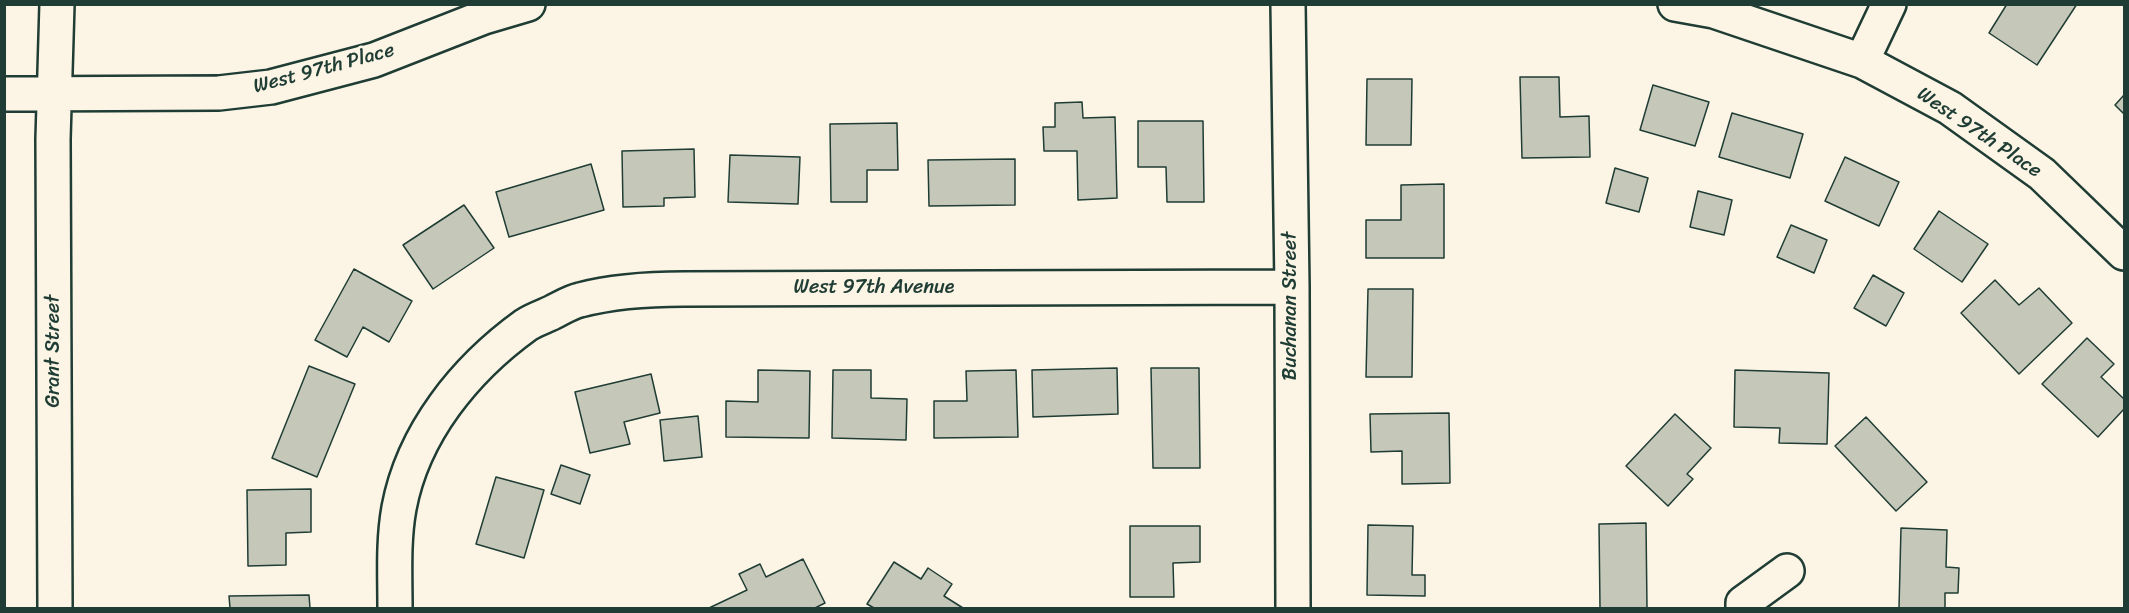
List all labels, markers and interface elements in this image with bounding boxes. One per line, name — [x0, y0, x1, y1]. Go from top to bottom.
street label: West 97th Place — [251, 39, 397, 99]
street label: West 97th Place — [1912, 82, 2046, 184]
street label: Buchanan Street — [1279, 232, 1303, 380]
street label: West 97th Avenue — [794, 276, 954, 300]
street label: Grant Street — [42, 295, 66, 407]

